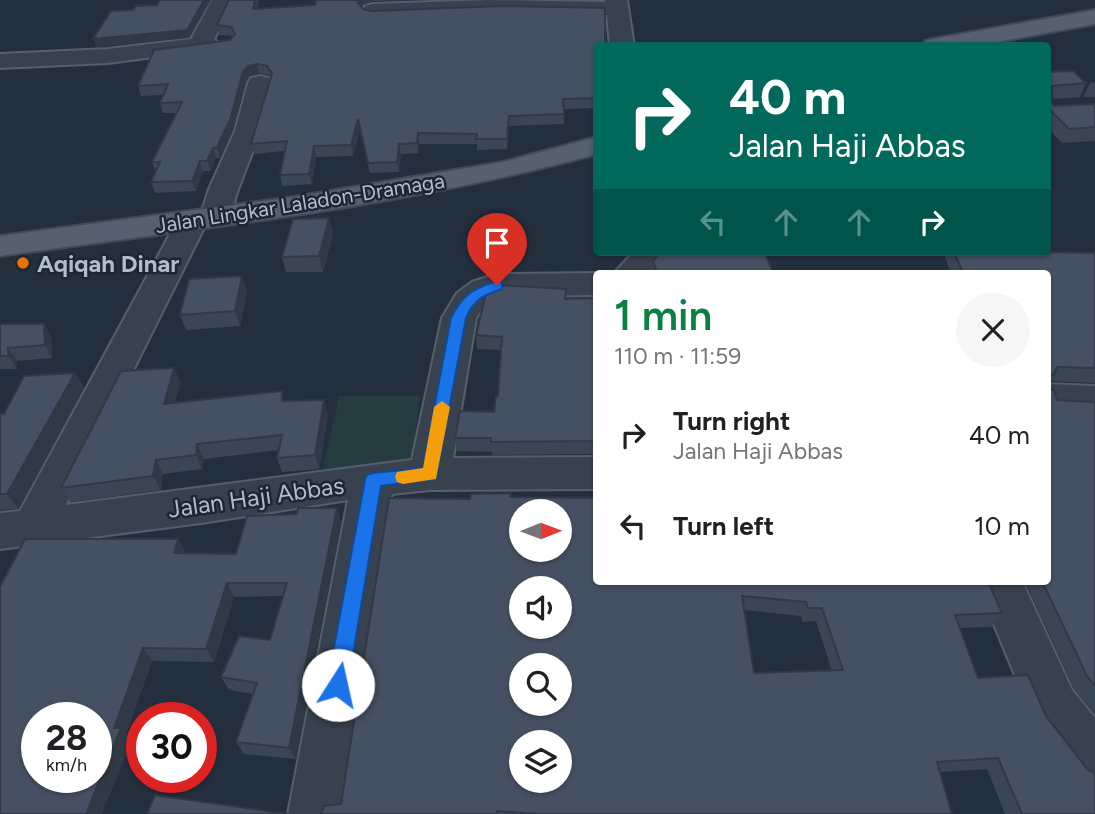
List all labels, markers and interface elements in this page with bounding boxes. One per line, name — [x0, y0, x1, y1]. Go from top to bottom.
text: 40 m — [729, 67, 846, 126]
icon: right — [614, 70, 705, 161]
text: Jalan Haji Abbas — [729, 127, 966, 165]
street label: Jalan Lingkar Laladon-Dramaga — [154, 168, 446, 238]
icon: left — [694, 203, 732, 241]
icon: ahead — [767, 203, 805, 241]
icon: ahead — [840, 203, 878, 241]
icon: right — [913, 203, 951, 241]
pin — [467, 213, 527, 285]
icon: arrive — [478, 224, 516, 262]
place label: Aqiqah Dinar — [37, 249, 179, 278]
marker: Aqiqah Dinar — [15, 255, 31, 271]
text: 1 min — [614, 290, 712, 341]
button: close — [956, 293, 1030, 367]
text: 110 m · 11:59 — [614, 342, 741, 370]
text: Turn right — [673, 405, 790, 437]
icon: right — [614, 416, 652, 454]
text: 40 m — [969, 419, 1030, 451]
text: Jalan Haji Abbas — [673, 437, 843, 465]
street label: Jalan Haji Abbas — [166, 470, 346, 524]
north arrow — [509, 499, 572, 562]
map controls — [509, 499, 572, 793]
icon: left — [614, 507, 652, 545]
text: Turn left — [673, 510, 774, 542]
text: 10 m — [974, 510, 1030, 542]
button: sound — [509, 576, 572, 639]
position arrow — [301, 648, 375, 722]
button: search — [509, 653, 572, 716]
speed limit sign: 30 — [126, 702, 217, 793]
text: 28 — [46, 717, 87, 759]
button: layers — [509, 730, 572, 793]
text: km/h — [46, 754, 87, 776]

